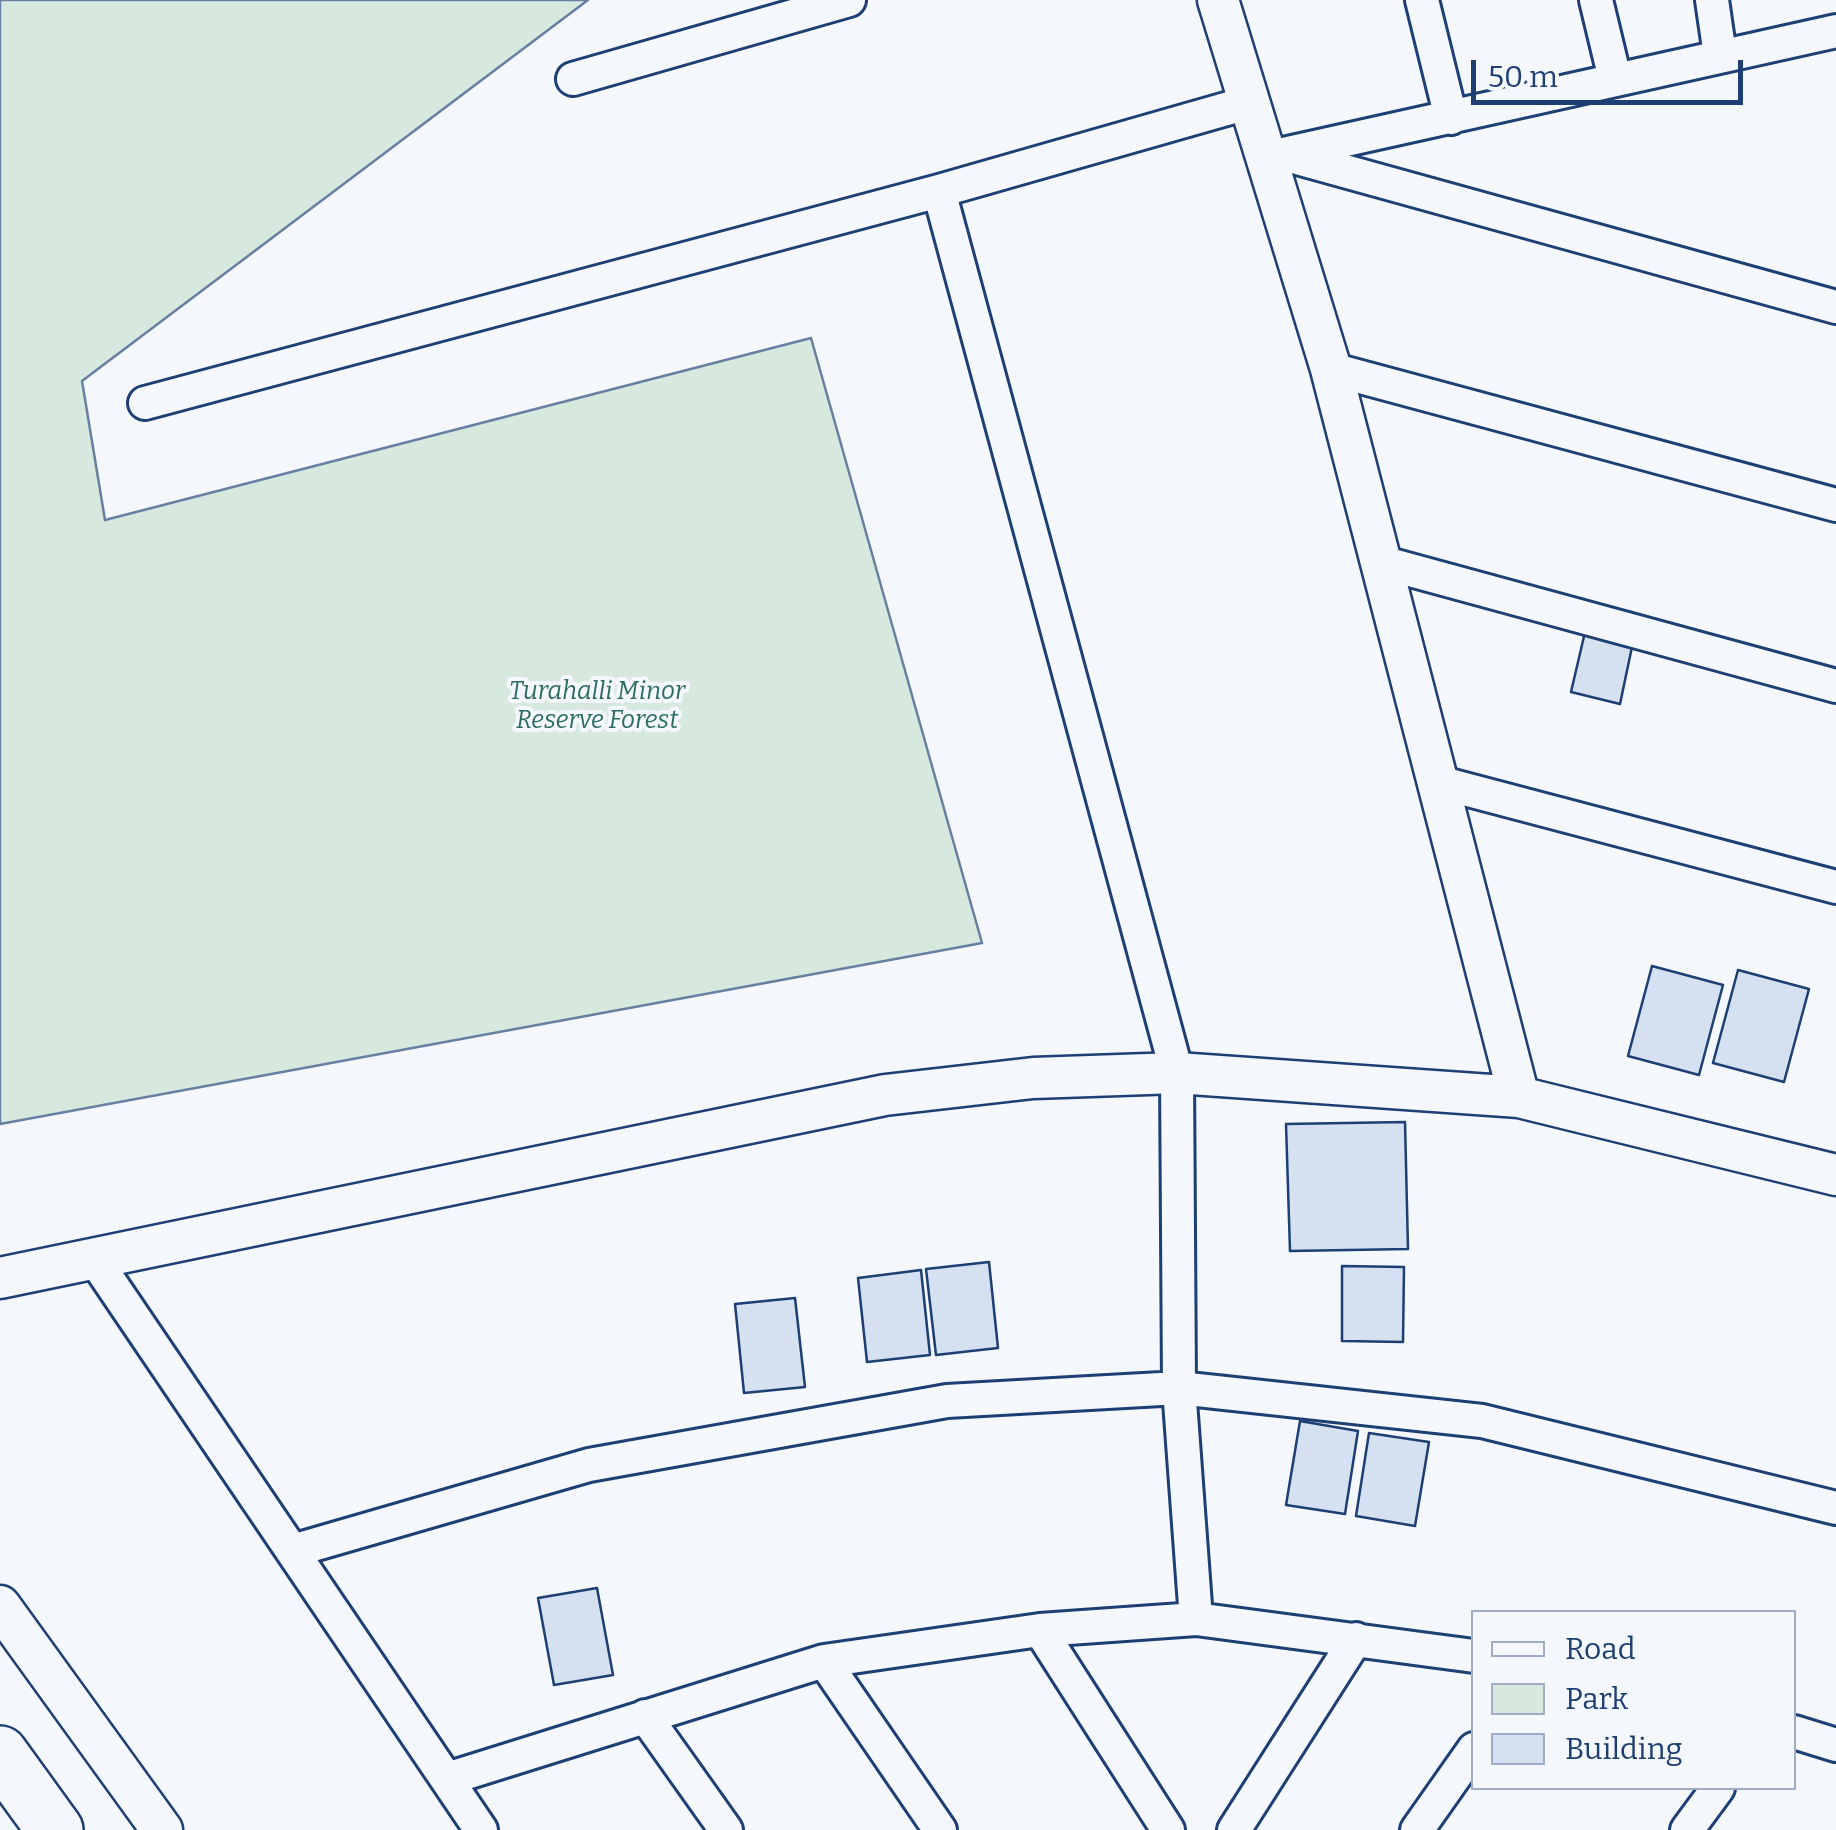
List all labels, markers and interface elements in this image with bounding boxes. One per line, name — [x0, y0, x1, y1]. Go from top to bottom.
scale bar — [1476, 40, 1748, 102]
text: 50 m — [1488, 59, 1558, 95]
park label: Turahalli Minor Reserve Forest — [509, 677, 685, 736]
legend — [1471, 1610, 1796, 1790]
text: Road — [1565, 1631, 1636, 1667]
text: Park — [1565, 1681, 1628, 1717]
text: Building — [1565, 1731, 1683, 1767]

